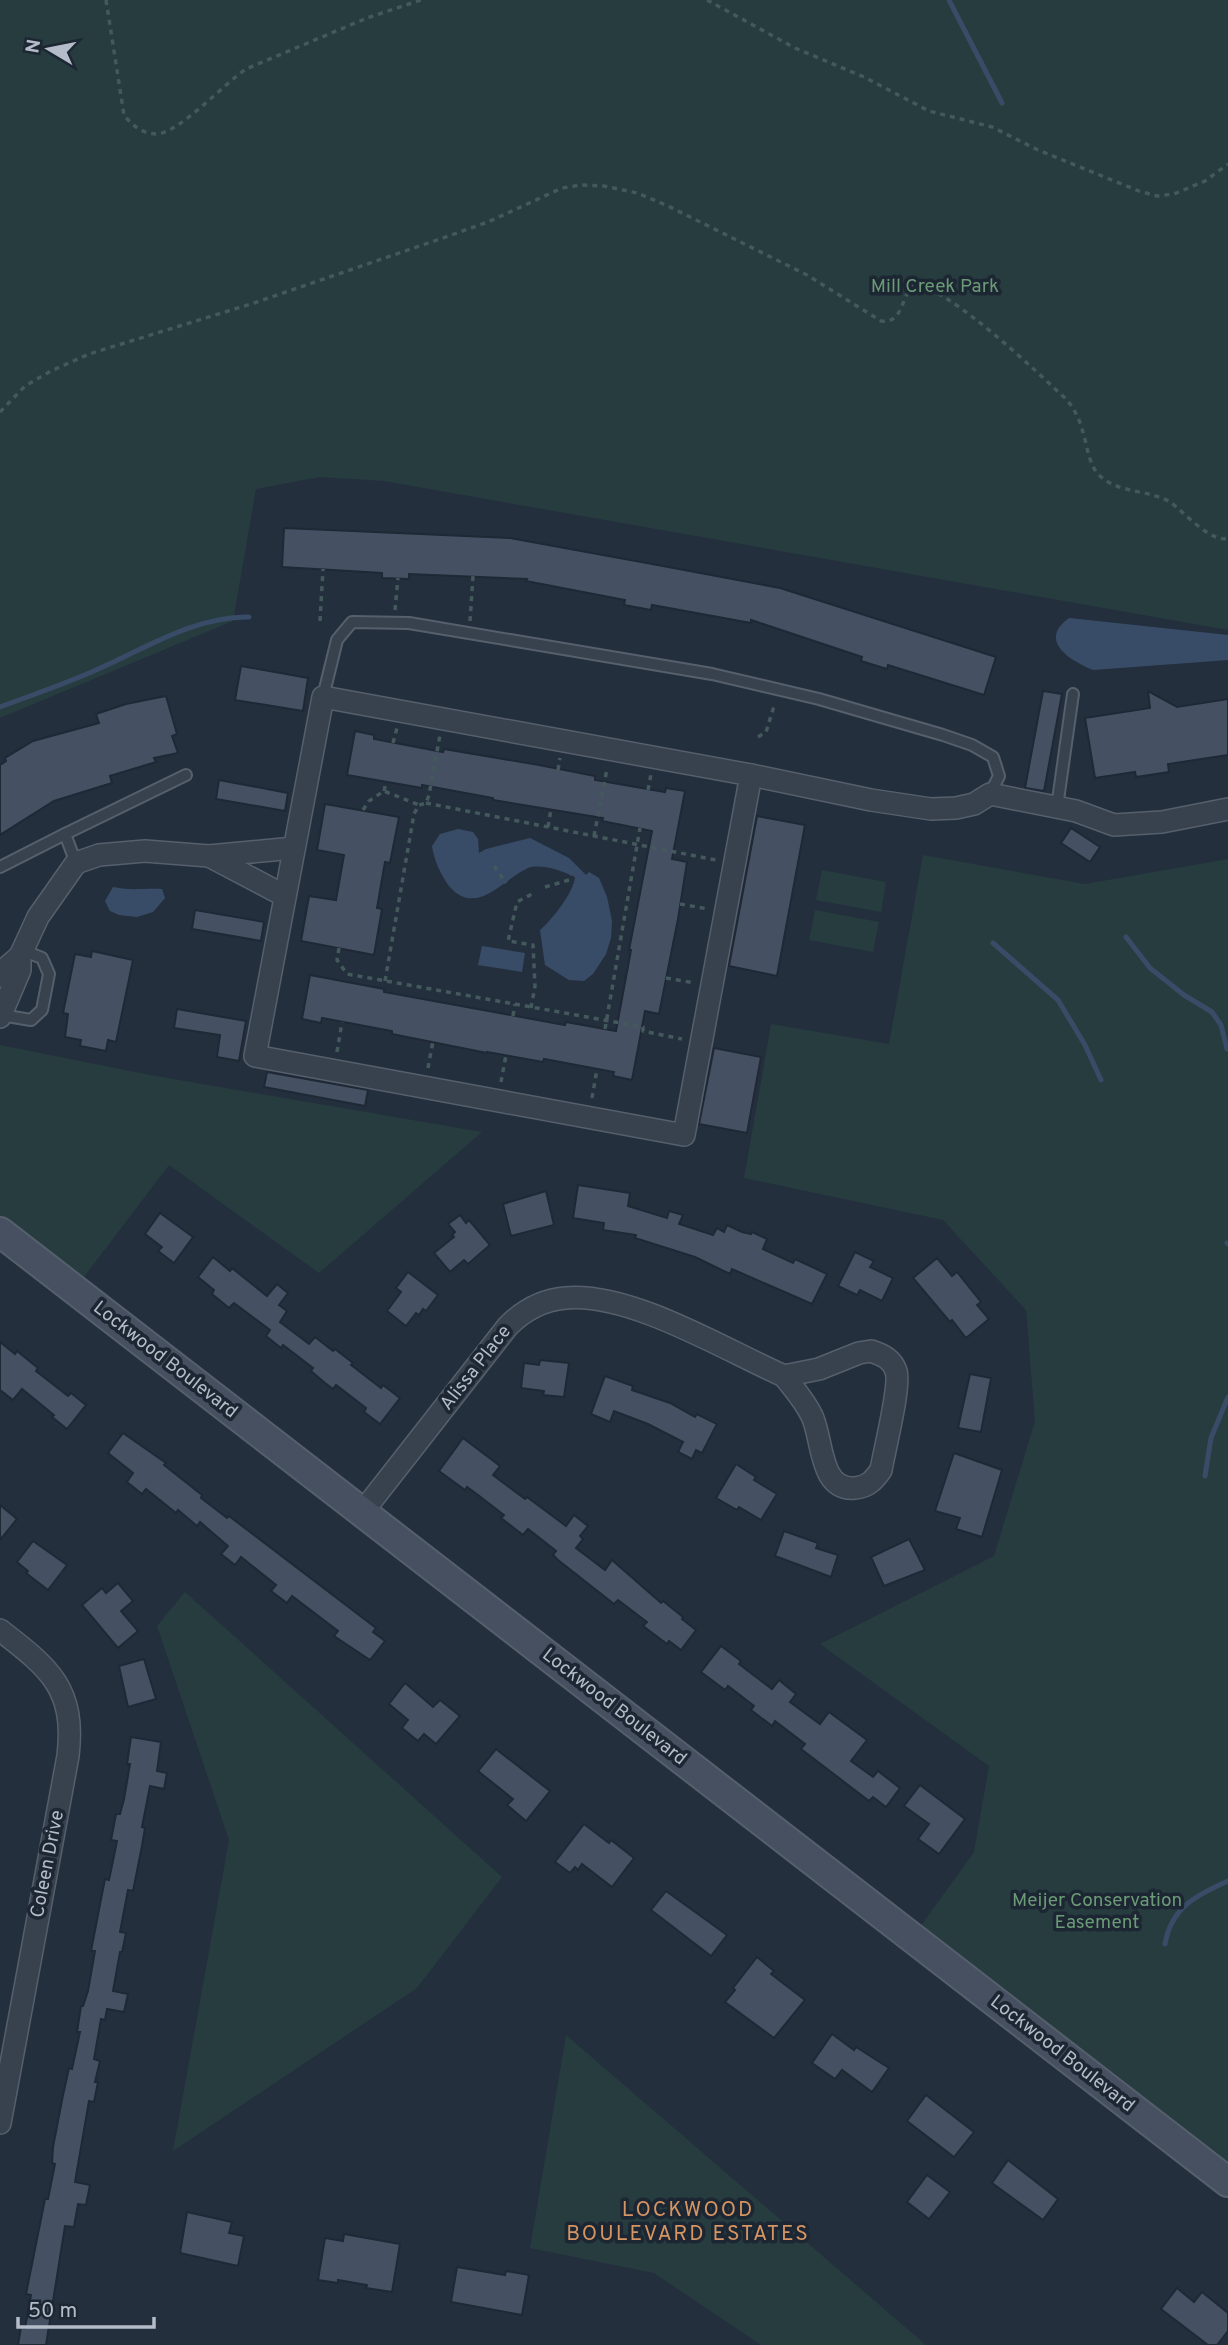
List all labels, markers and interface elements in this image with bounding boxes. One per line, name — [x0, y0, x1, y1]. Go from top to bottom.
north arrow — [14, 14, 84, 84]
text: N — [21, 38, 47, 55]
park label: Mill Creek Park — [871, 275, 999, 299]
street label: Lockwood Boulevard — [88, 1296, 242, 1424]
street label: Alissa Place — [435, 1320, 517, 1416]
street label: Lockwood Boulevard — [537, 1643, 691, 1771]
street label: Coleen Drive — [26, 1808, 70, 1920]
park label: Meijer Conservation Easement — [1012, 1889, 1182, 1935]
street label: Lockwood Boulevard — [985, 1990, 1139, 2118]
district label: LOCKWOOD BOULEVARD ESTATES — [566, 2197, 810, 2248]
scale bar — [18, 2286, 154, 2330]
text: 50 m — [28, 2298, 77, 2325]

